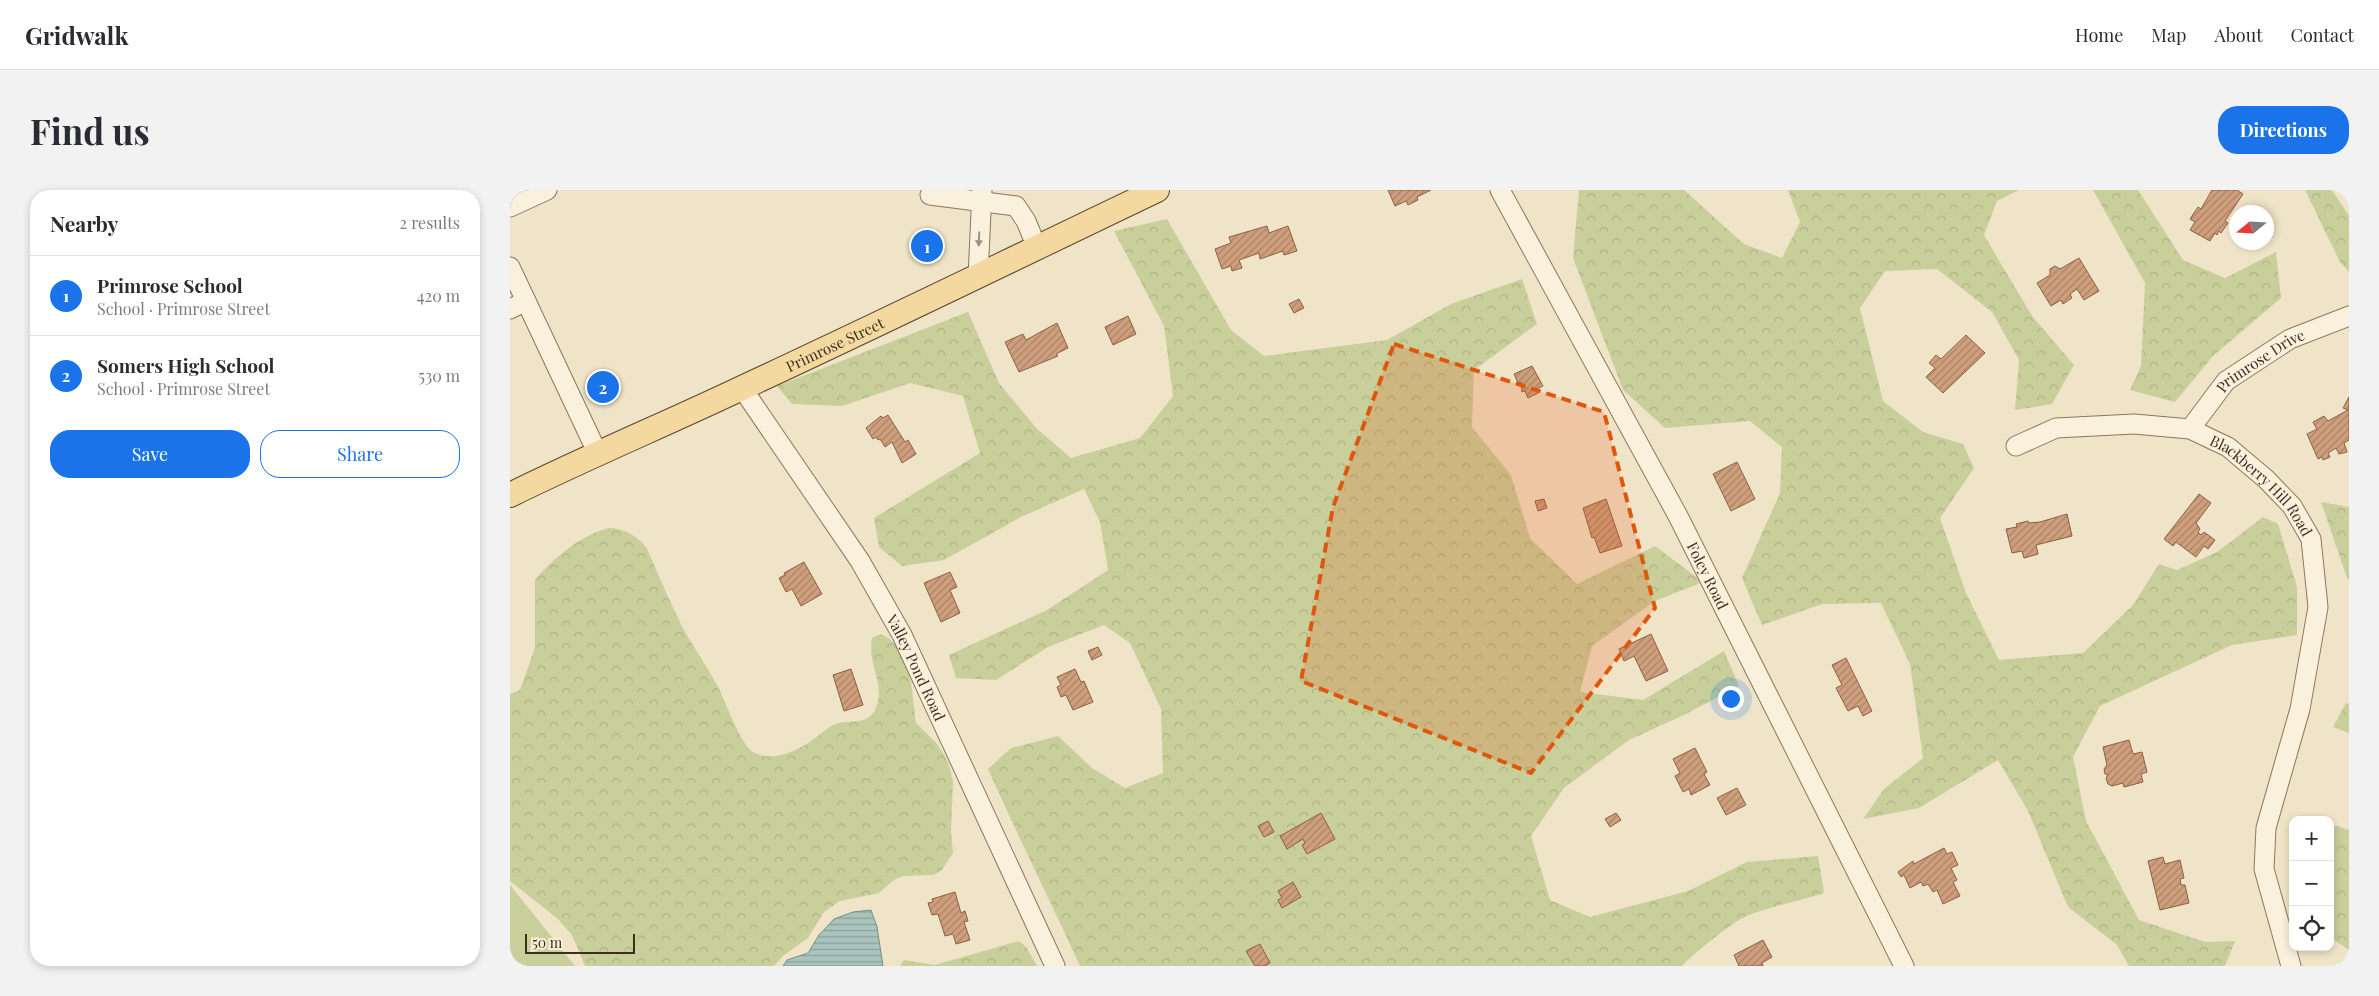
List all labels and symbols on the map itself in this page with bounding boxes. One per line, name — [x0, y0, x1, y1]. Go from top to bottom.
north arrow — [2229, 205, 2274, 250]
pin: 1 — [911, 227, 943, 265]
one-way arrow — [974, 232, 982, 248]
street label: Primrose Street — [782, 312, 888, 376]
street label: Primrose Drive — [2211, 324, 2307, 396]
pin: 2 — [587, 368, 619, 406]
street label: Blackberry Hill Road — [2207, 430, 2317, 540]
street label: Foley Road — [1683, 538, 1733, 613]
street label: Valley Pond Road — [882, 610, 950, 724]
your location — [1718, 686, 1744, 712]
scale bar — [525, 931, 635, 954]

